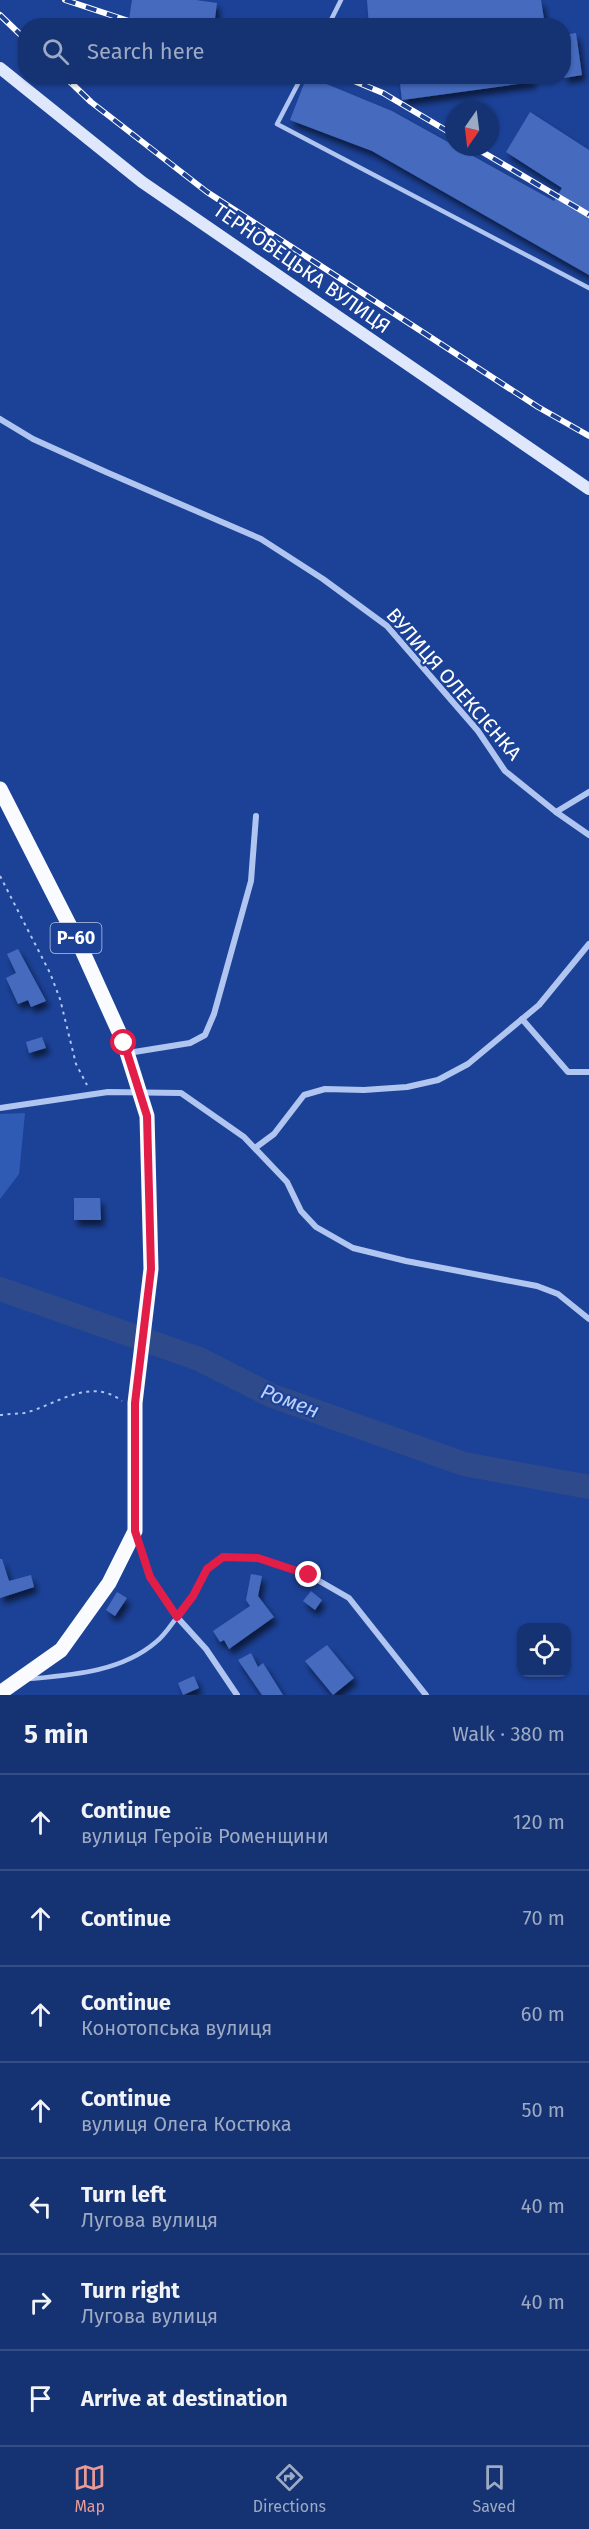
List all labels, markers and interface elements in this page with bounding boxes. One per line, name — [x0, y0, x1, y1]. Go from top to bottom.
search box — [18, 18, 571, 84]
icon: search — [39, 35, 72, 68]
text: Search here — [87, 38, 205, 65]
north arrow — [445, 102, 499, 156]
street label: ТЕРНОВЕЦЬКА ВУЛИЦЯ — [209, 198, 395, 338]
street label: ВУЛИЦЯ ОЛЕКСІЄНКА — [381, 603, 527, 765]
road number: Р-60 — [50, 923, 101, 953]
route start — [110, 1029, 136, 1055]
water label: Ромен — [257, 1378, 323, 1424]
route end — [295, 1561, 321, 1587]
map controls — [517, 1623, 571, 1677]
button: locate — [517, 1623, 571, 1677]
text: 5 min — [24, 1719, 88, 1750]
text: Walk · 380 m — [452, 1722, 565, 1746]
text: Continue — [81, 1797, 171, 1824]
icon: ahead — [24, 1806, 57, 1839]
text: 120 m — [513, 1810, 565, 1834]
text: вулиця Героїв Роменщини — [81, 1824, 329, 1848]
icon: ahead — [24, 1902, 57, 1935]
text: Continue — [81, 1905, 171, 1932]
text: 70 m — [523, 1906, 565, 1930]
text: Continue — [81, 1989, 171, 2016]
icon: ahead — [24, 1998, 57, 2031]
text: 60 m — [521, 2002, 565, 2026]
text: Конотопська вулиця — [81, 2016, 272, 2040]
text: Continue — [81, 2085, 171, 2112]
icon: ahead — [24, 2094, 57, 2127]
text: 50 m — [521, 2098, 565, 2122]
text: вулиця Олега Костюка — [81, 2112, 292, 2136]
text: Turn left — [81, 2181, 166, 2208]
icon: left — [24, 2190, 57, 2223]
text: 40 m — [521, 2194, 565, 2218]
text: Лугова вулиця — [81, 2208, 218, 2232]
text: Turn right — [81, 2277, 180, 2304]
icon: right — [24, 2286, 57, 2319]
text: 40 m — [521, 2290, 565, 2314]
text: Лугова вулиця — [81, 2304, 218, 2328]
icon: arrive — [24, 2382, 57, 2415]
text: Arrive at destination — [81, 2385, 288, 2412]
tab: Map — [73, 2461, 106, 2516]
tab: Directions — [253, 2461, 326, 2516]
tab: Saved — [472, 2461, 516, 2516]

